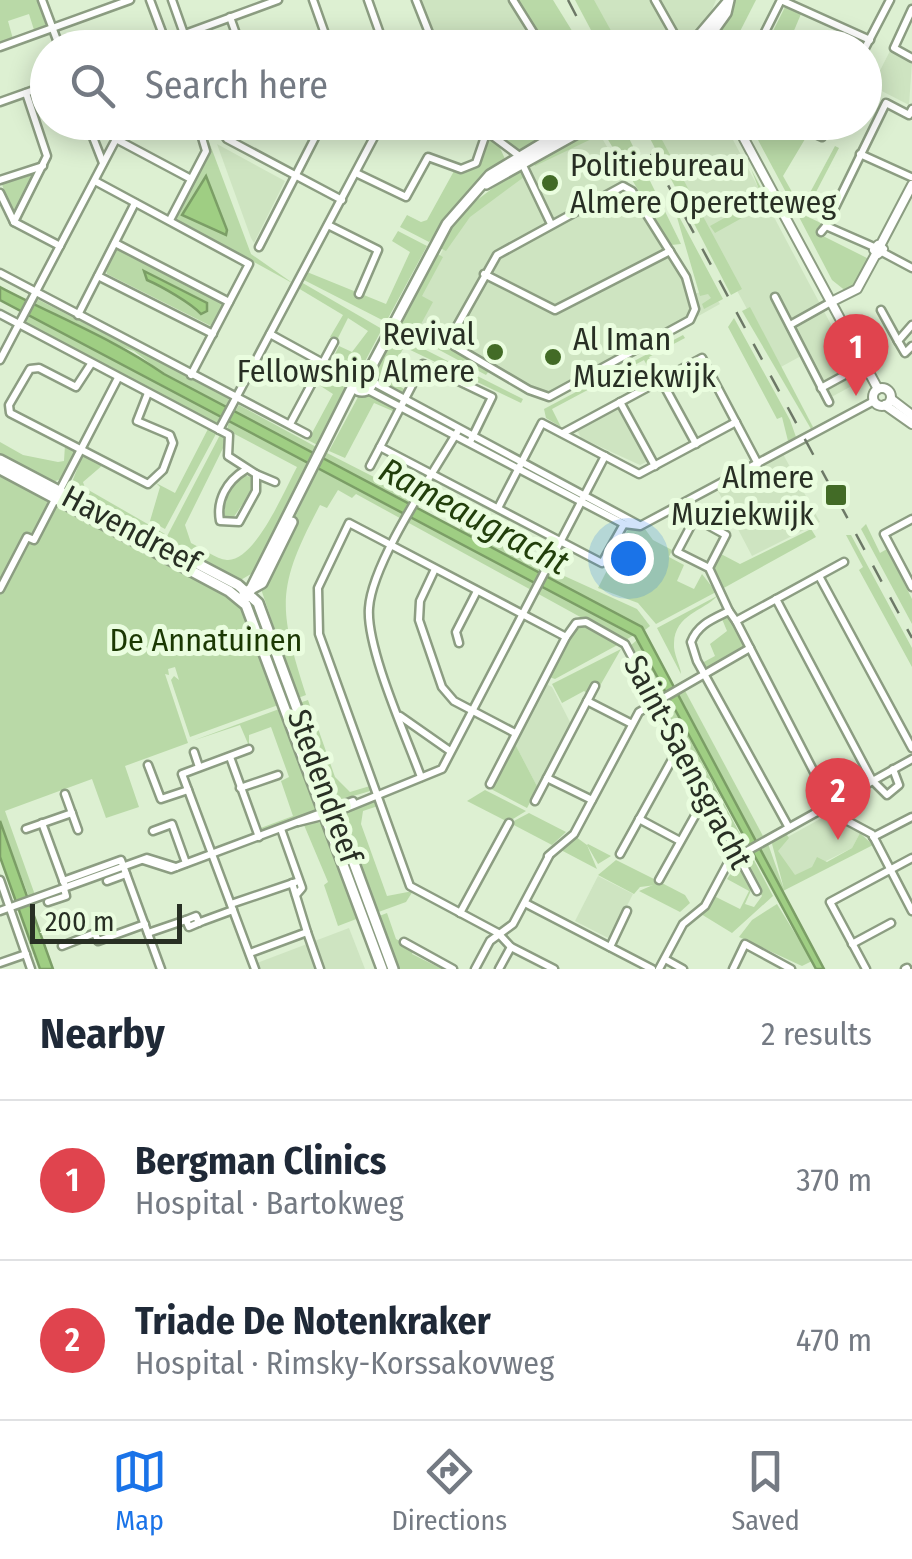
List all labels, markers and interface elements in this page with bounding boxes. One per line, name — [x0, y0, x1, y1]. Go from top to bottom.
search box — [30, 30, 882, 140]
icon: search — [65, 58, 120, 113]
text: Search here — [145, 62, 328, 108]
place label: Politiebureau Almere Operetteweg — [570, 146, 836, 221]
marker: Politiebureau Almere Operetteweg — [539, 172, 561, 194]
pin: 1 — [824, 314, 888, 396]
place label: Revival Fellowship Almere — [237, 315, 475, 390]
place label: Al Iman Muziekwijk — [573, 320, 716, 395]
marker: Revival Fellowship Almere — [484, 341, 506, 363]
marker: Al Iman Muziekwijk — [542, 346, 564, 368]
water label: Rameaugracht — [372, 449, 576, 584]
place label: Almere Muziekwijk — [671, 458, 814, 533]
street label: Havendreef — [56, 477, 208, 582]
marker: Almere Muziekwijk — [823, 482, 849, 508]
your location — [603, 533, 654, 584]
park label: De Annatuinen — [110, 621, 302, 659]
street label: Saint-Saensgracht — [616, 649, 760, 876]
street label: Stedendreef — [280, 704, 371, 870]
pin: 2 — [806, 758, 870, 840]
scale bar — [30, 899, 182, 944]
text: 200 m — [45, 905, 115, 938]
text: Nearby — [40, 1009, 165, 1059]
text: 2 results — [761, 1015, 872, 1053]
text: Bergman Clinics — [135, 1138, 386, 1184]
text: 1 — [66, 1161, 79, 1199]
text: 370 m — [796, 1161, 872, 1199]
text: Hospital · Bartokweg — [135, 1184, 404, 1222]
text: Triade De Notenkraker — [135, 1298, 491, 1344]
text: 2 — [65, 1321, 80, 1359]
text: 470 m — [796, 1321, 872, 1359]
text: Hospital · Rimsky-Korssakovweg — [135, 1344, 554, 1382]
tab: Map — [112, 1444, 167, 1537]
tab: Directions — [391, 1444, 507, 1537]
tab: Saved — [731, 1444, 800, 1537]

